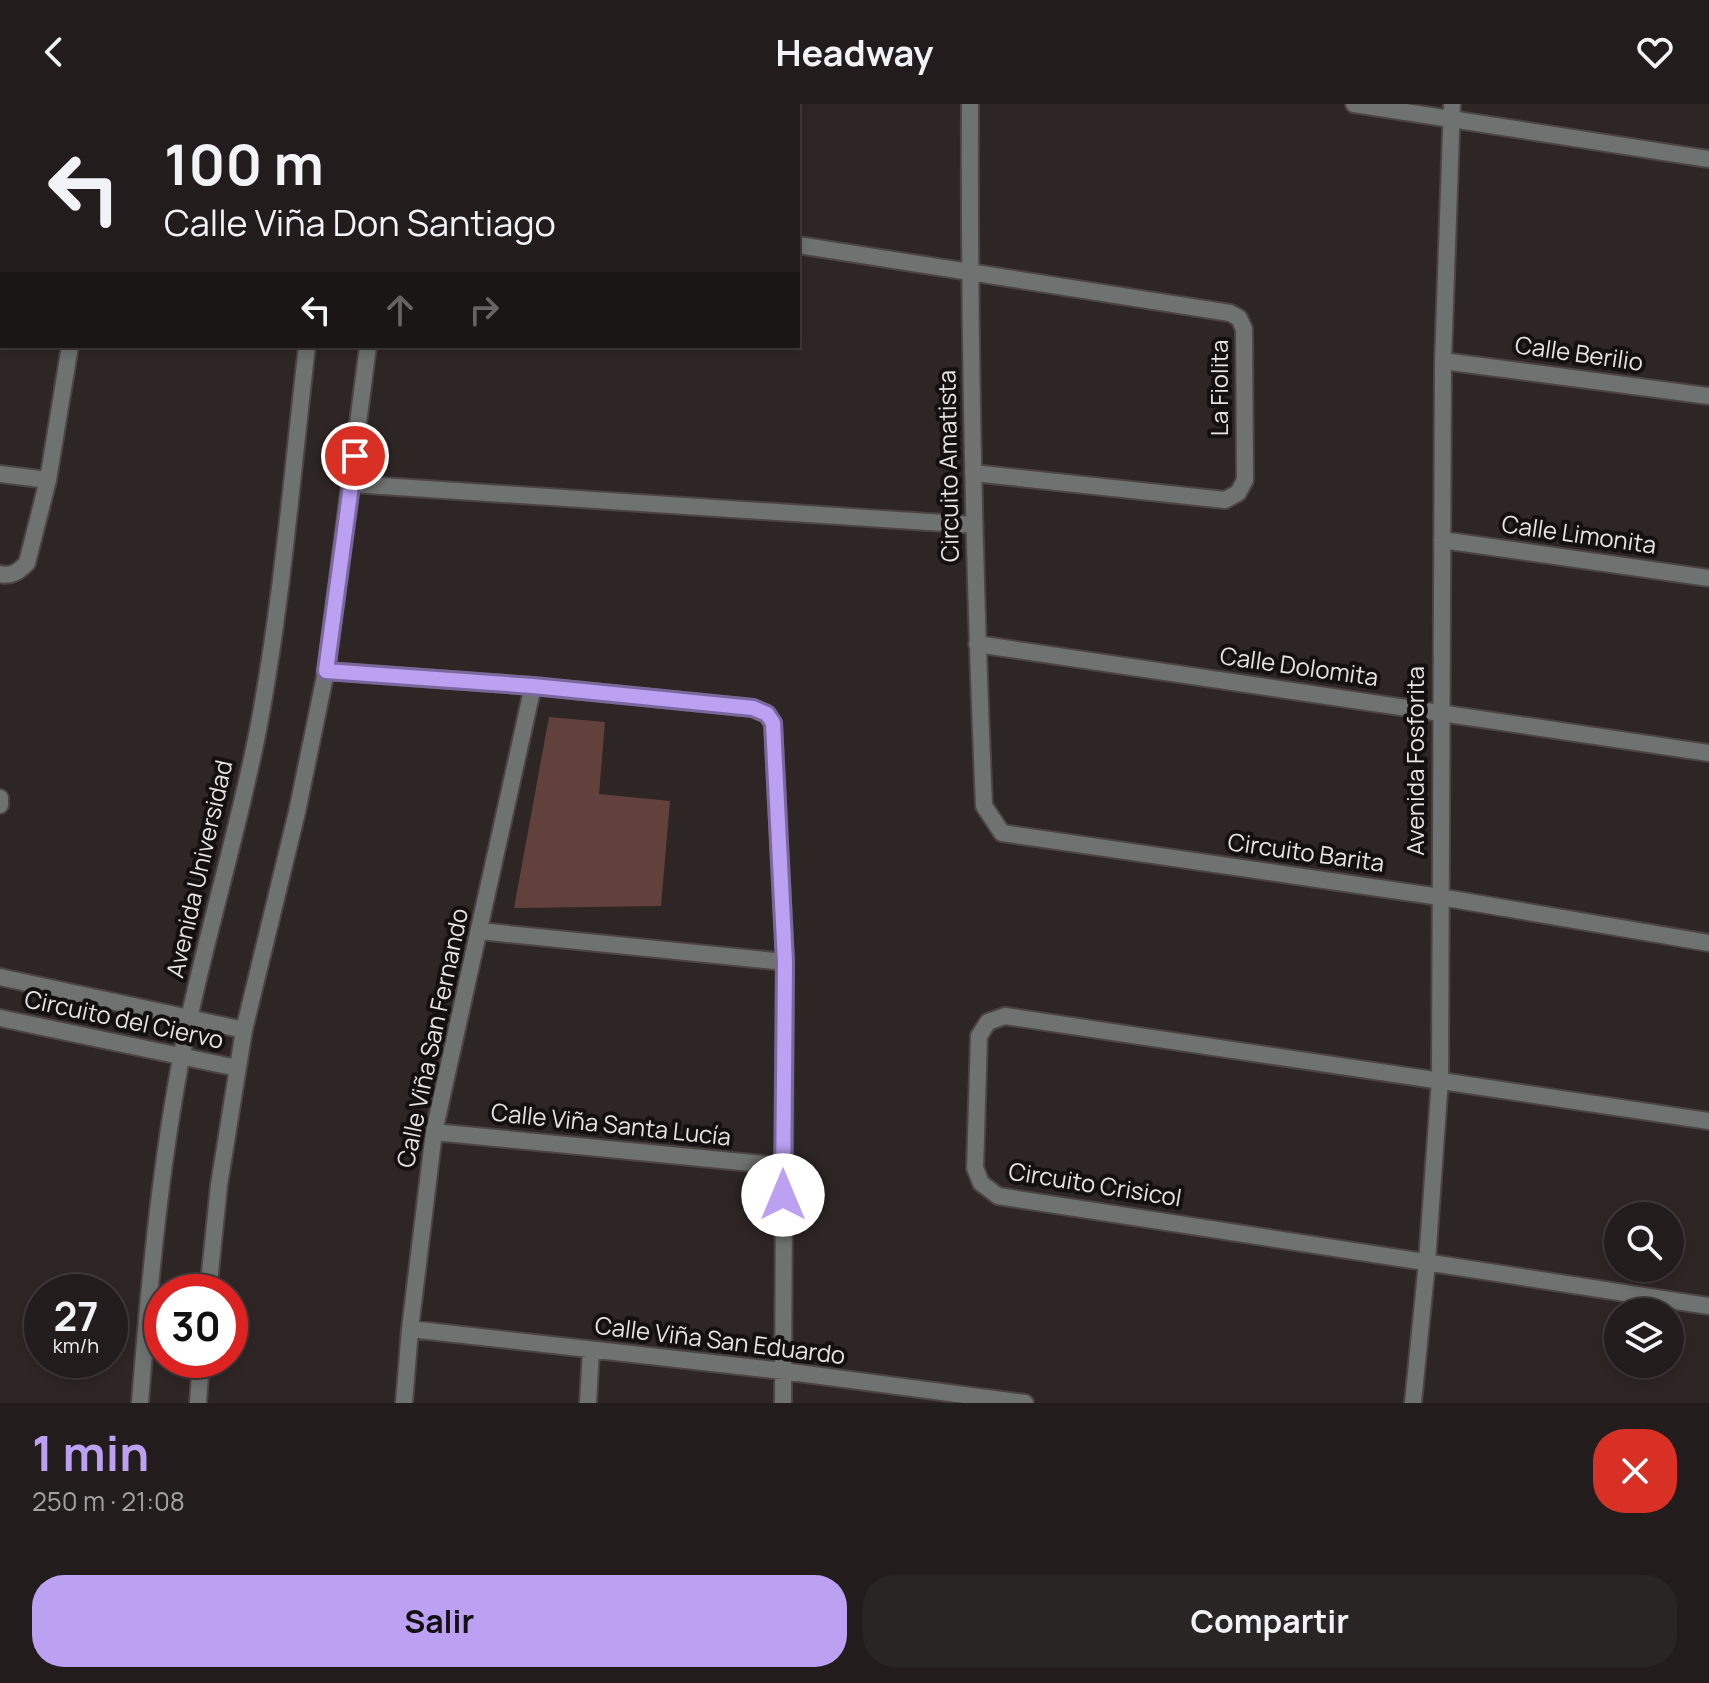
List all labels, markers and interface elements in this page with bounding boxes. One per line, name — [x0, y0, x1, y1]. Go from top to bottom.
text: Headway — [776, 28, 933, 77]
icon: back — [32, 30, 76, 74]
icon: heart — [1633, 30, 1677, 74]
text: 100 m — [164, 125, 324, 202]
icon: left — [32, 136, 136, 240]
text: Calle Viña Don Santiago — [164, 198, 556, 247]
icon: left — [294, 288, 338, 332]
icon: ahead — [378, 288, 422, 332]
icon: right — [462, 288, 506, 332]
street label: Calle Berilio — [1513, 327, 1645, 378]
street label: La Fiolita — [1202, 340, 1235, 436]
street label: Circuito Amatista — [929, 370, 966, 562]
pin — [321, 422, 389, 490]
icon: arrive — [333, 434, 377, 478]
street label: Calle Limonita — [1500, 506, 1659, 561]
street label: Calle Dolomita — [1218, 638, 1381, 693]
street label: Avenida Fosforita — [1398, 666, 1431, 856]
street label: Avenida Universidad — [157, 757, 240, 981]
street label: Circuito Barita — [1226, 824, 1387, 879]
street label: Calle Viña San Fernando — [388, 905, 475, 1170]
street label: Circuito del Ciervo — [22, 981, 227, 1056]
street label: Calle Viña Santa Lucía — [490, 1095, 733, 1153]
position arrow — [741, 1153, 825, 1237]
street label: Circuito Crisicol — [1006, 1154, 1184, 1213]
map controls — [1604, 1202, 1684, 1378]
button: search — [1604, 1202, 1684, 1282]
speed limit sign: 30 — [144, 1274, 248, 1378]
text: 27 — [53, 1288, 99, 1343]
button: layers — [1604, 1298, 1684, 1378]
street label: Calle Viña San Eduardo — [593, 1308, 847, 1371]
text: km/h — [53, 1332, 99, 1359]
text: 1 min — [32, 1420, 149, 1485]
button: close — [1593, 1429, 1677, 1513]
text: 250 m · 21:08 — [32, 1483, 185, 1519]
button: Salir — [32, 1575, 847, 1667]
button: Compartir — [863, 1575, 1677, 1667]

